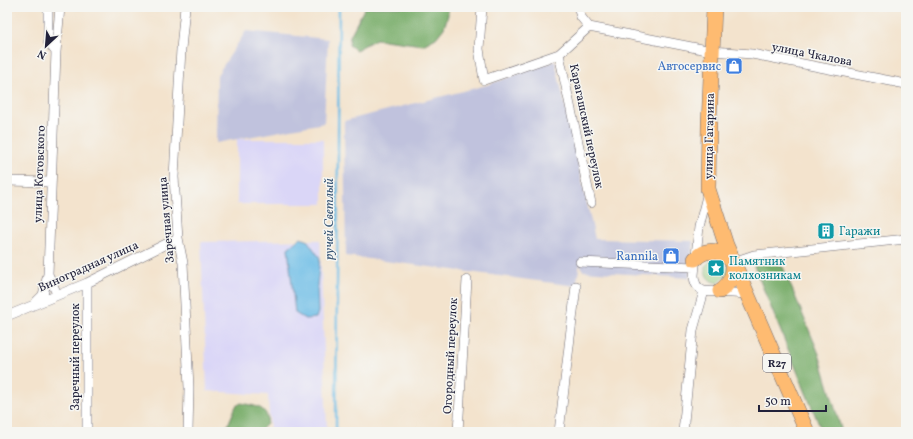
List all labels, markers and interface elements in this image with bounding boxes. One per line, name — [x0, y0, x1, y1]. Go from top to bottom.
north arrow — [26, 26, 66, 66]
street label: улица Чкалова — [770, 39, 853, 71]
text: N — [35, 45, 49, 62]
shop icon: Автосервис — [724, 56, 744, 76]
place label: Автосервис — [658, 59, 721, 75]
street label: Карагашский переулок — [565, 62, 607, 191]
street label: улица Гагарина — [701, 93, 719, 179]
street label: улица Котовского — [30, 125, 50, 223]
street label: Заречная улица — [155, 176, 179, 264]
water label: ручей Светлый — [321, 178, 339, 260]
building icon: Гаражи — [816, 221, 836, 241]
place label: Гаражи — [839, 224, 880, 240]
street label: Виноградная улица — [36, 238, 141, 296]
shop icon: Rannila — [661, 246, 681, 266]
place label: Rannila — [616, 249, 658, 265]
place label: Памятник колхозникам — [729, 254, 801, 284]
place icon: Памятник колхозникам — [706, 258, 726, 278]
street label: Огородный переулок — [440, 297, 462, 415]
street label: Заречный переулок — [68, 303, 84, 411]
road number: R27 — [763, 354, 791, 372]
scale bar — [759, 387, 826, 413]
text: 50 m — [765, 394, 791, 410]

